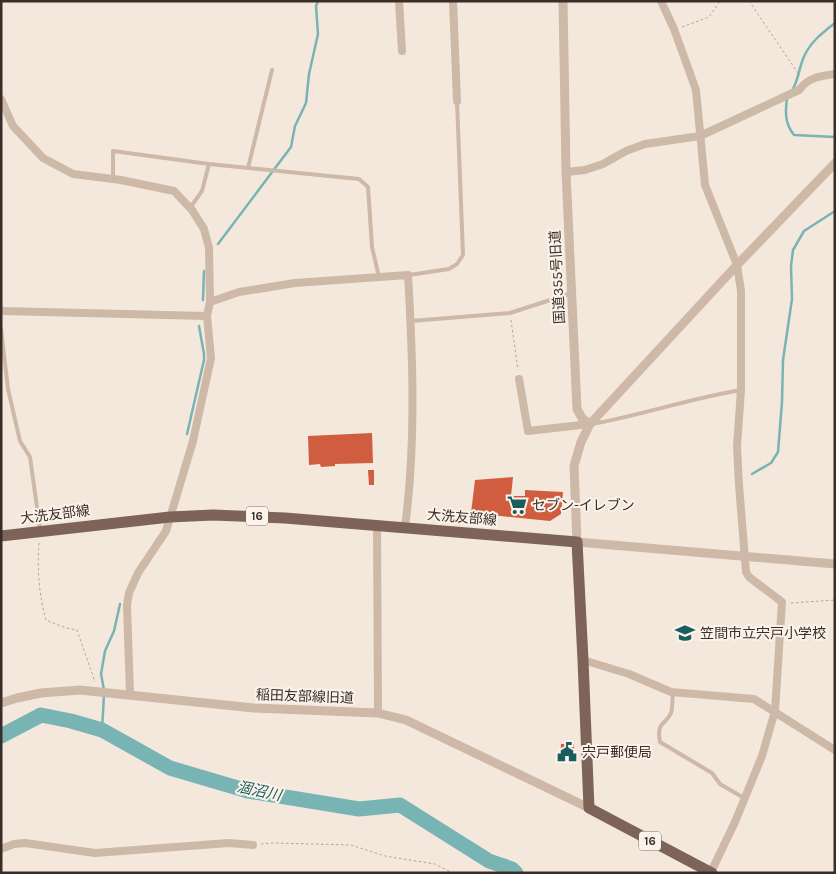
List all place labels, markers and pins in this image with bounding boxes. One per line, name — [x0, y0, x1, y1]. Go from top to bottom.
supermarket icon: セブン-イレブン — [506, 494, 528, 516]
place label: セブン-イレブン — [532, 497, 635, 514]
school or university icon: 笠間市立宍戸小学校 — [674, 622, 696, 644]
place label: 笠間市立宍戸小学校 — [700, 625, 826, 642]
public building icon: 宍戸郵便局 — [556, 741, 578, 763]
place label: 宍戸郵便局 — [582, 744, 652, 761]

